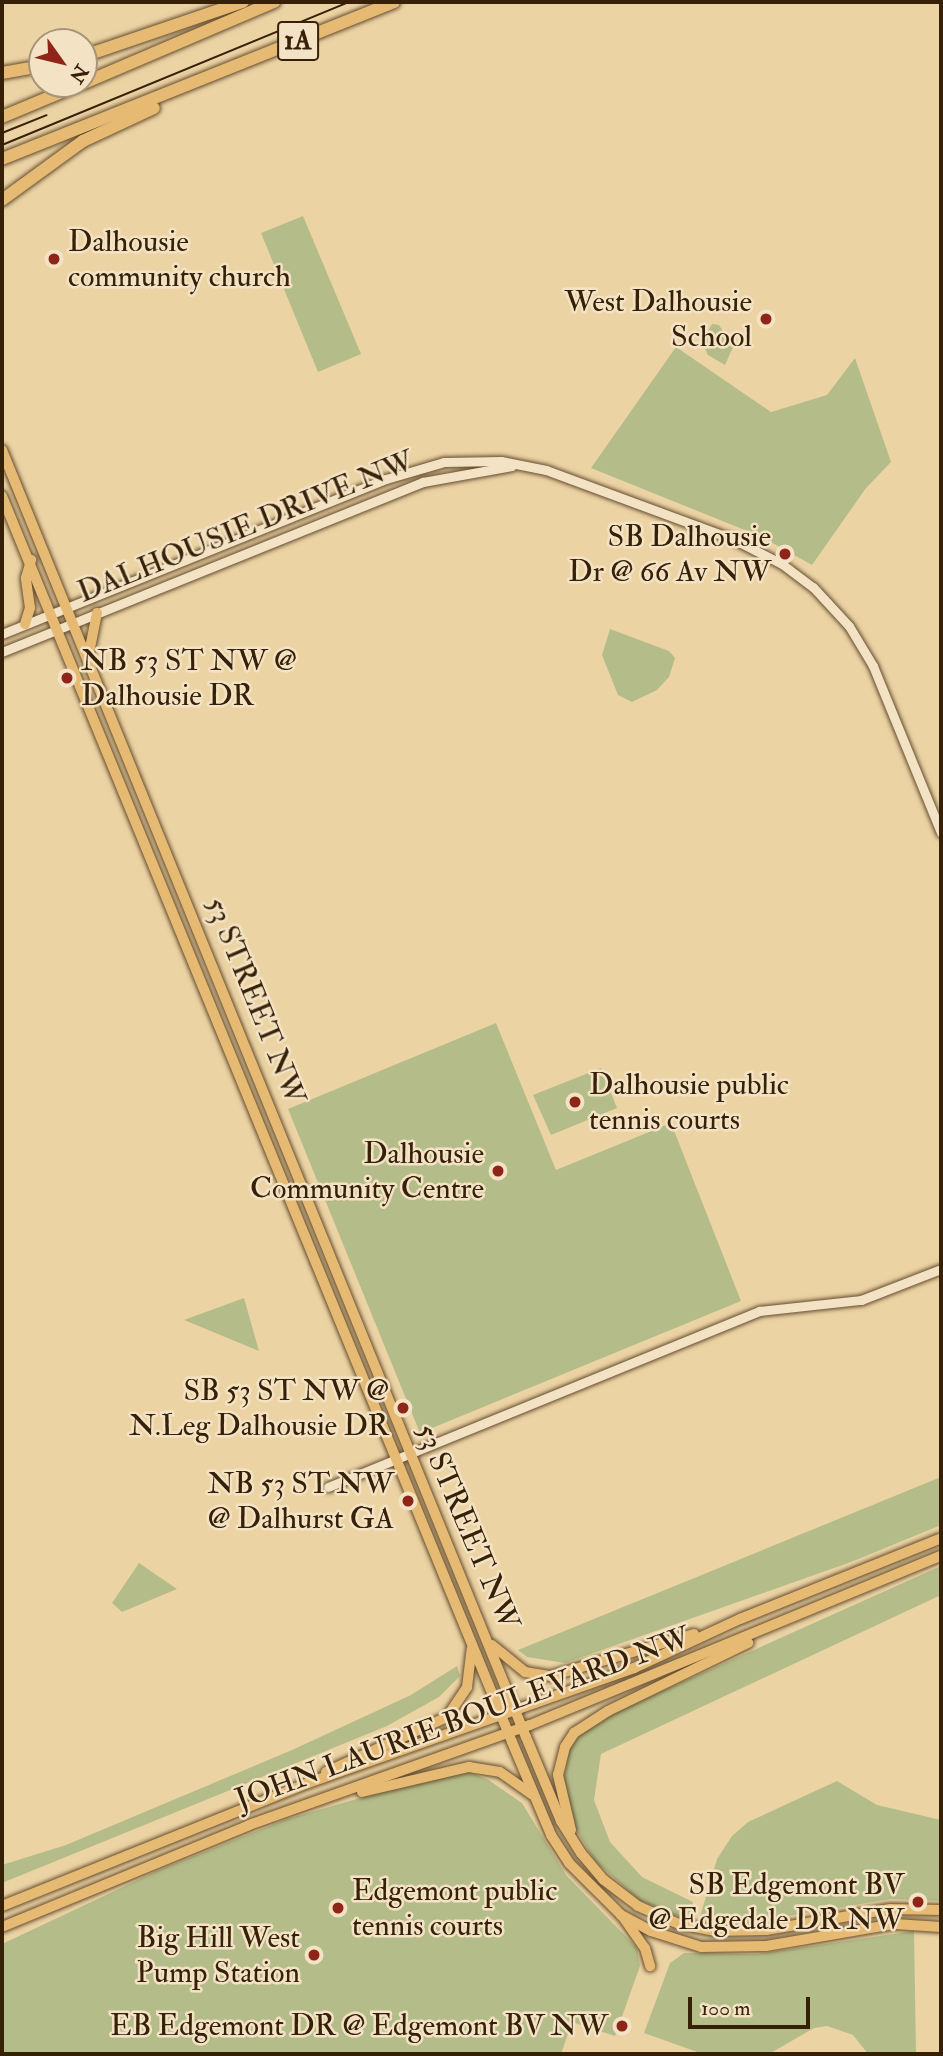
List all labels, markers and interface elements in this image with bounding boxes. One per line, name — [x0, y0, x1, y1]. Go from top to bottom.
road number: 1A — [277, 16, 319, 66]
north arrow — [28, 28, 98, 98]
text: N — [64, 60, 93, 87]
place label: Dalhousie community church — [68, 224, 291, 294]
marker: Dalhousie community church — [46, 251, 62, 267]
place label: West Dalhousie School — [564, 284, 752, 354]
marker: West Dalhousie School — [758, 311, 774, 327]
street label: DALHOUSIE DRIVE NW — [73, 443, 419, 611]
place label: SB Dalhousie Dr @ 66 Av NW — [568, 519, 771, 590]
marker: SB Dalhousie Dr @ 66 Av NW — [777, 546, 793, 562]
place label: NB 53 ST NW @ Dalhousie DR — [81, 643, 297, 714]
marker: NB 53 ST NW @ Dalhousie DR — [59, 670, 75, 686]
street label: 53 STREET NW — [197, 892, 313, 1110]
place label: Dalhousie public tennis courts — [589, 1067, 789, 1138]
marker: Dalhousie public tennis courts — [567, 1094, 583, 1110]
place label: Dalhousie Community Centre — [250, 1136, 484, 1206]
marker: Dalhousie Community Centre — [490, 1163, 506, 1179]
place label: SB 53 ST NW @ N.Leg Dalhousie DR — [129, 1373, 389, 1444]
marker: SB 53 ST NW @ N.Leg Dalhousie DR — [395, 1400, 411, 1416]
street label: 53 STREET NW — [407, 1418, 527, 1636]
place label: NB 53 ST NW @ Dalhurst GA — [207, 1466, 394, 1536]
marker: NB 53 ST NW @ Dalhurst GA — [400, 1493, 416, 1509]
street label: JOHN LAURIE BOULEVARD NW — [231, 1620, 695, 1818]
place label: SB Edgemont BV @ Edgedale DR NW — [648, 1867, 904, 1938]
place label: Edgemont public tennis courts — [352, 1873, 557, 1944]
marker: SB Edgemont BV @ Edgedale DR NW — [910, 1894, 926, 1910]
marker: Edgemont public tennis courts — [330, 1900, 346, 1916]
place label: Big Hill West Pump Station — [136, 1920, 300, 1990]
marker: Big Hill West Pump Station — [306, 1947, 322, 1963]
scale bar — [691, 1982, 814, 2026]
text: 100 m — [701, 1995, 751, 2022]
place label: EB Edgemont DR @ Edgemont BV NW — [110, 2008, 608, 2044]
marker: EB Edgemont DR @ Edgemont BV NW — [614, 2018, 630, 2034]

